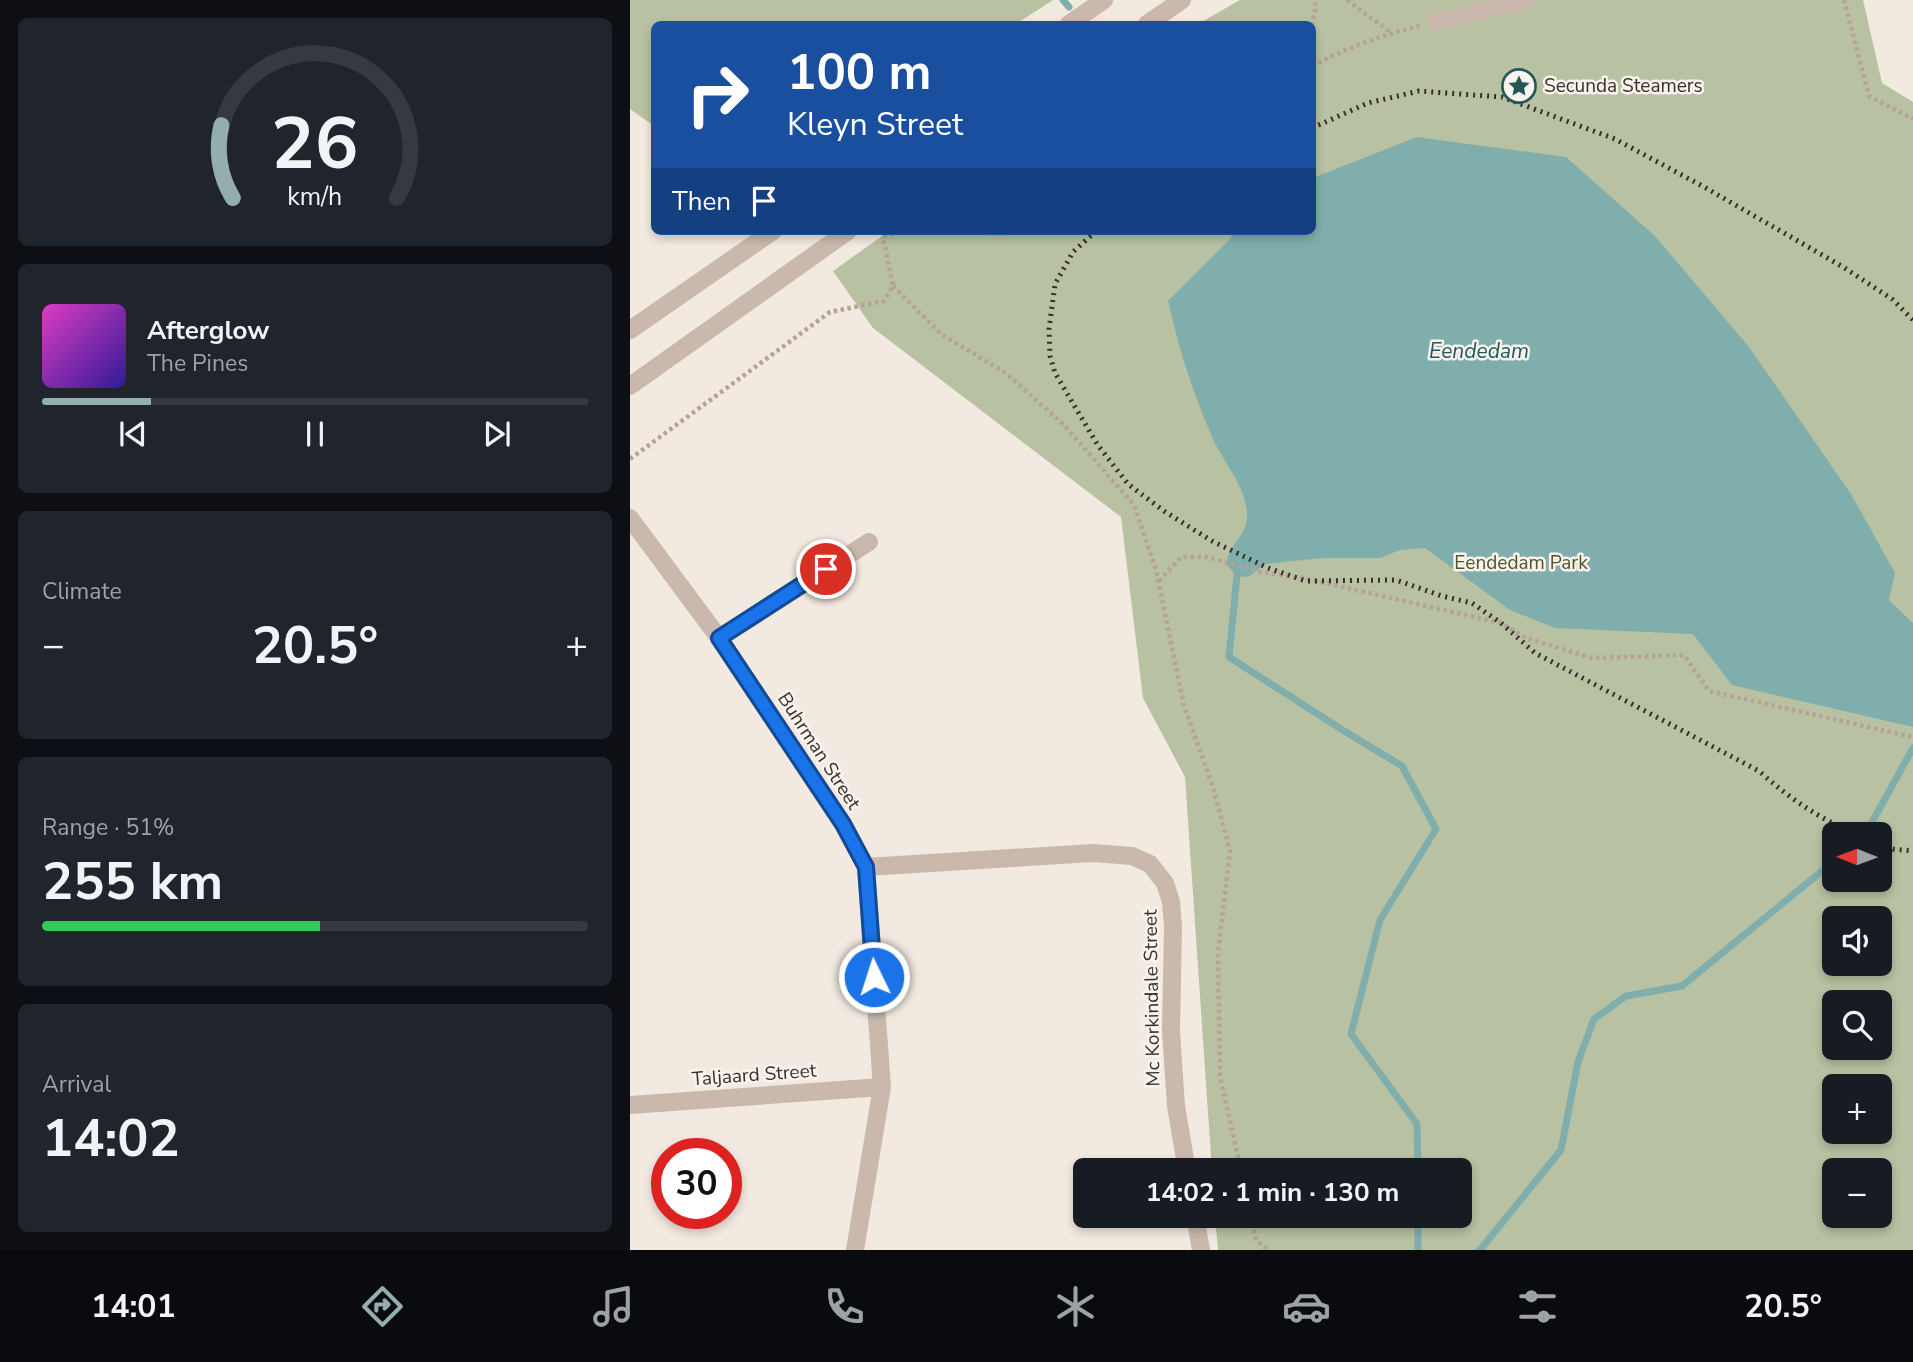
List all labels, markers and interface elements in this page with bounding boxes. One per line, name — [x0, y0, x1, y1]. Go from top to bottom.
text: 100 m — [787, 39, 931, 106]
icon: right — [672, 49, 763, 140]
place icon: Secunda Steamers — [1500, 67, 1538, 105]
place label: Secunda Steamers — [1544, 73, 1703, 99]
text: 26 — [271, 95, 359, 195]
text: Kleyn Street — [787, 103, 963, 146]
text: km/h — [287, 180, 343, 214]
icon: arrive — [745, 182, 783, 220]
text: Then — [672, 184, 731, 219]
text: Afterglow — [147, 313, 270, 348]
water label: Eendedam — [1429, 337, 1529, 365]
text: The Pines — [147, 348, 248, 379]
icon: previous — [114, 415, 152, 453]
icon: pause — [296, 415, 334, 453]
icon: next — [478, 415, 516, 453]
pin — [796, 539, 856, 599]
icon: arrive — [807, 550, 845, 588]
park label: Eendedam Park — [1454, 550, 1588, 576]
text: Climate — [42, 576, 122, 607]
text: 20.5° — [252, 610, 378, 681]
text: − — [42, 620, 65, 671]
text: + — [565, 620, 588, 671]
street label: Buhrman Street — [771, 687, 867, 815]
text: Range · 51% — [42, 812, 174, 843]
north arrow — [1822, 822, 1892, 892]
map controls — [1822, 822, 1892, 1228]
text: 255 km — [42, 846, 223, 917]
button: sound — [1822, 906, 1892, 976]
street label: Mc Korkindale Street — [1137, 909, 1167, 1087]
position arrow — [837, 940, 911, 1014]
button: search — [1822, 990, 1892, 1060]
street label: Taljaard Street — [691, 1058, 817, 1092]
text: Arrival — [42, 1069, 111, 1100]
button: + — [1822, 1074, 1892, 1144]
text: 14:02 — [42, 1103, 180, 1174]
speed limit sign: 30 — [651, 1138, 742, 1229]
button: − — [1822, 1158, 1892, 1228]
text: 14:02 · 1 min · 130 m — [1146, 1175, 1399, 1210]
icon: directions — [358, 1282, 407, 1331]
icon: music — [589, 1282, 638, 1331]
icon: phone — [820, 1282, 869, 1331]
icon: climate — [1051, 1282, 1100, 1331]
icon: car — [1282, 1282, 1331, 1331]
icon: filters — [1513, 1282, 1562, 1331]
text: 14:01 — [91, 1285, 176, 1328]
text: 20.5° — [1744, 1285, 1822, 1328]

